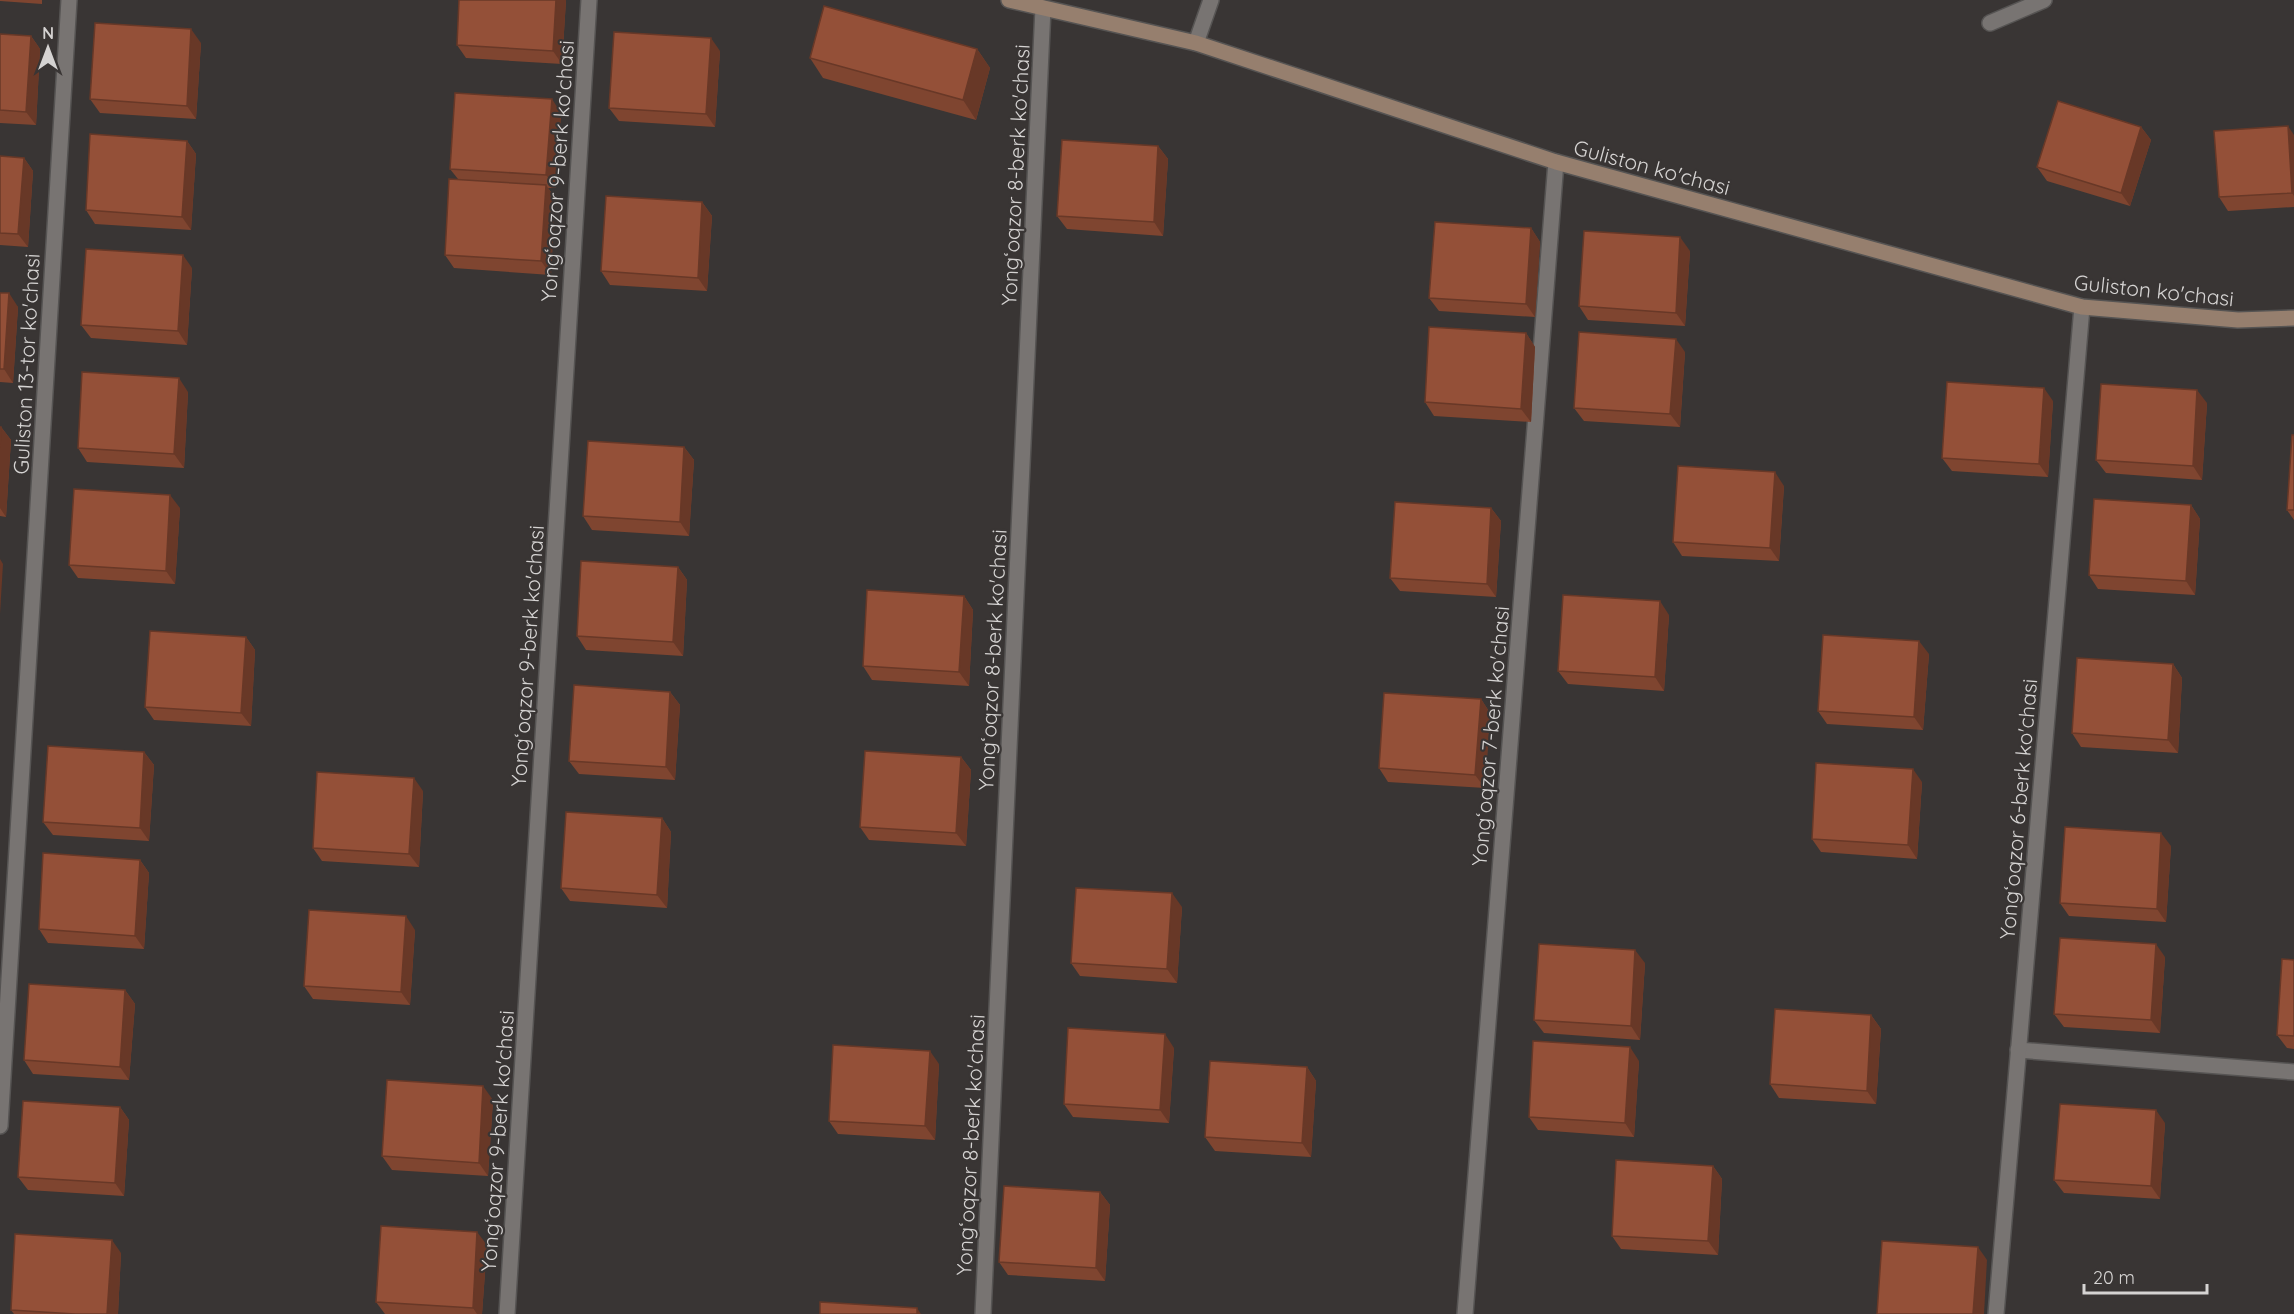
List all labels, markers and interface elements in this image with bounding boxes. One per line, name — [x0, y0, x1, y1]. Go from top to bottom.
north arrow — [18, 18, 78, 78]
text: N — [42, 23, 54, 43]
street label: Yong‘oqzor 9-berk ko'chasi — [535, 39, 579, 303]
street label: Yong‘oqzor 8-berk ko'chasi — [995, 44, 1035, 306]
street label: Guliston ko'chasi — [1571, 134, 1733, 200]
street label: Guliston 13-tor ko'chasi — [7, 253, 45, 475]
street label: Guliston ko'chasi — [2073, 269, 2235, 311]
street label: Yong‘oqzor 9-berk ko'chasi — [505, 524, 549, 788]
street label: Yong‘oqzor 8-berk ko'chasi — [972, 529, 1012, 791]
street label: Yong‘oqzor 7-berk ko'chasi — [1466, 605, 1514, 867]
street label: Yong‘oqzor 6-berk ko'chasi — [1994, 678, 2042, 940]
street label: Yong‘oqzor 9-berk ko'chasi — [475, 1009, 519, 1273]
street label: Yong‘oqzor 8-berk ko'chasi — [950, 1014, 990, 1276]
scale bar — [2084, 1257, 2207, 1295]
text: 20 m — [2093, 1266, 2135, 1289]

